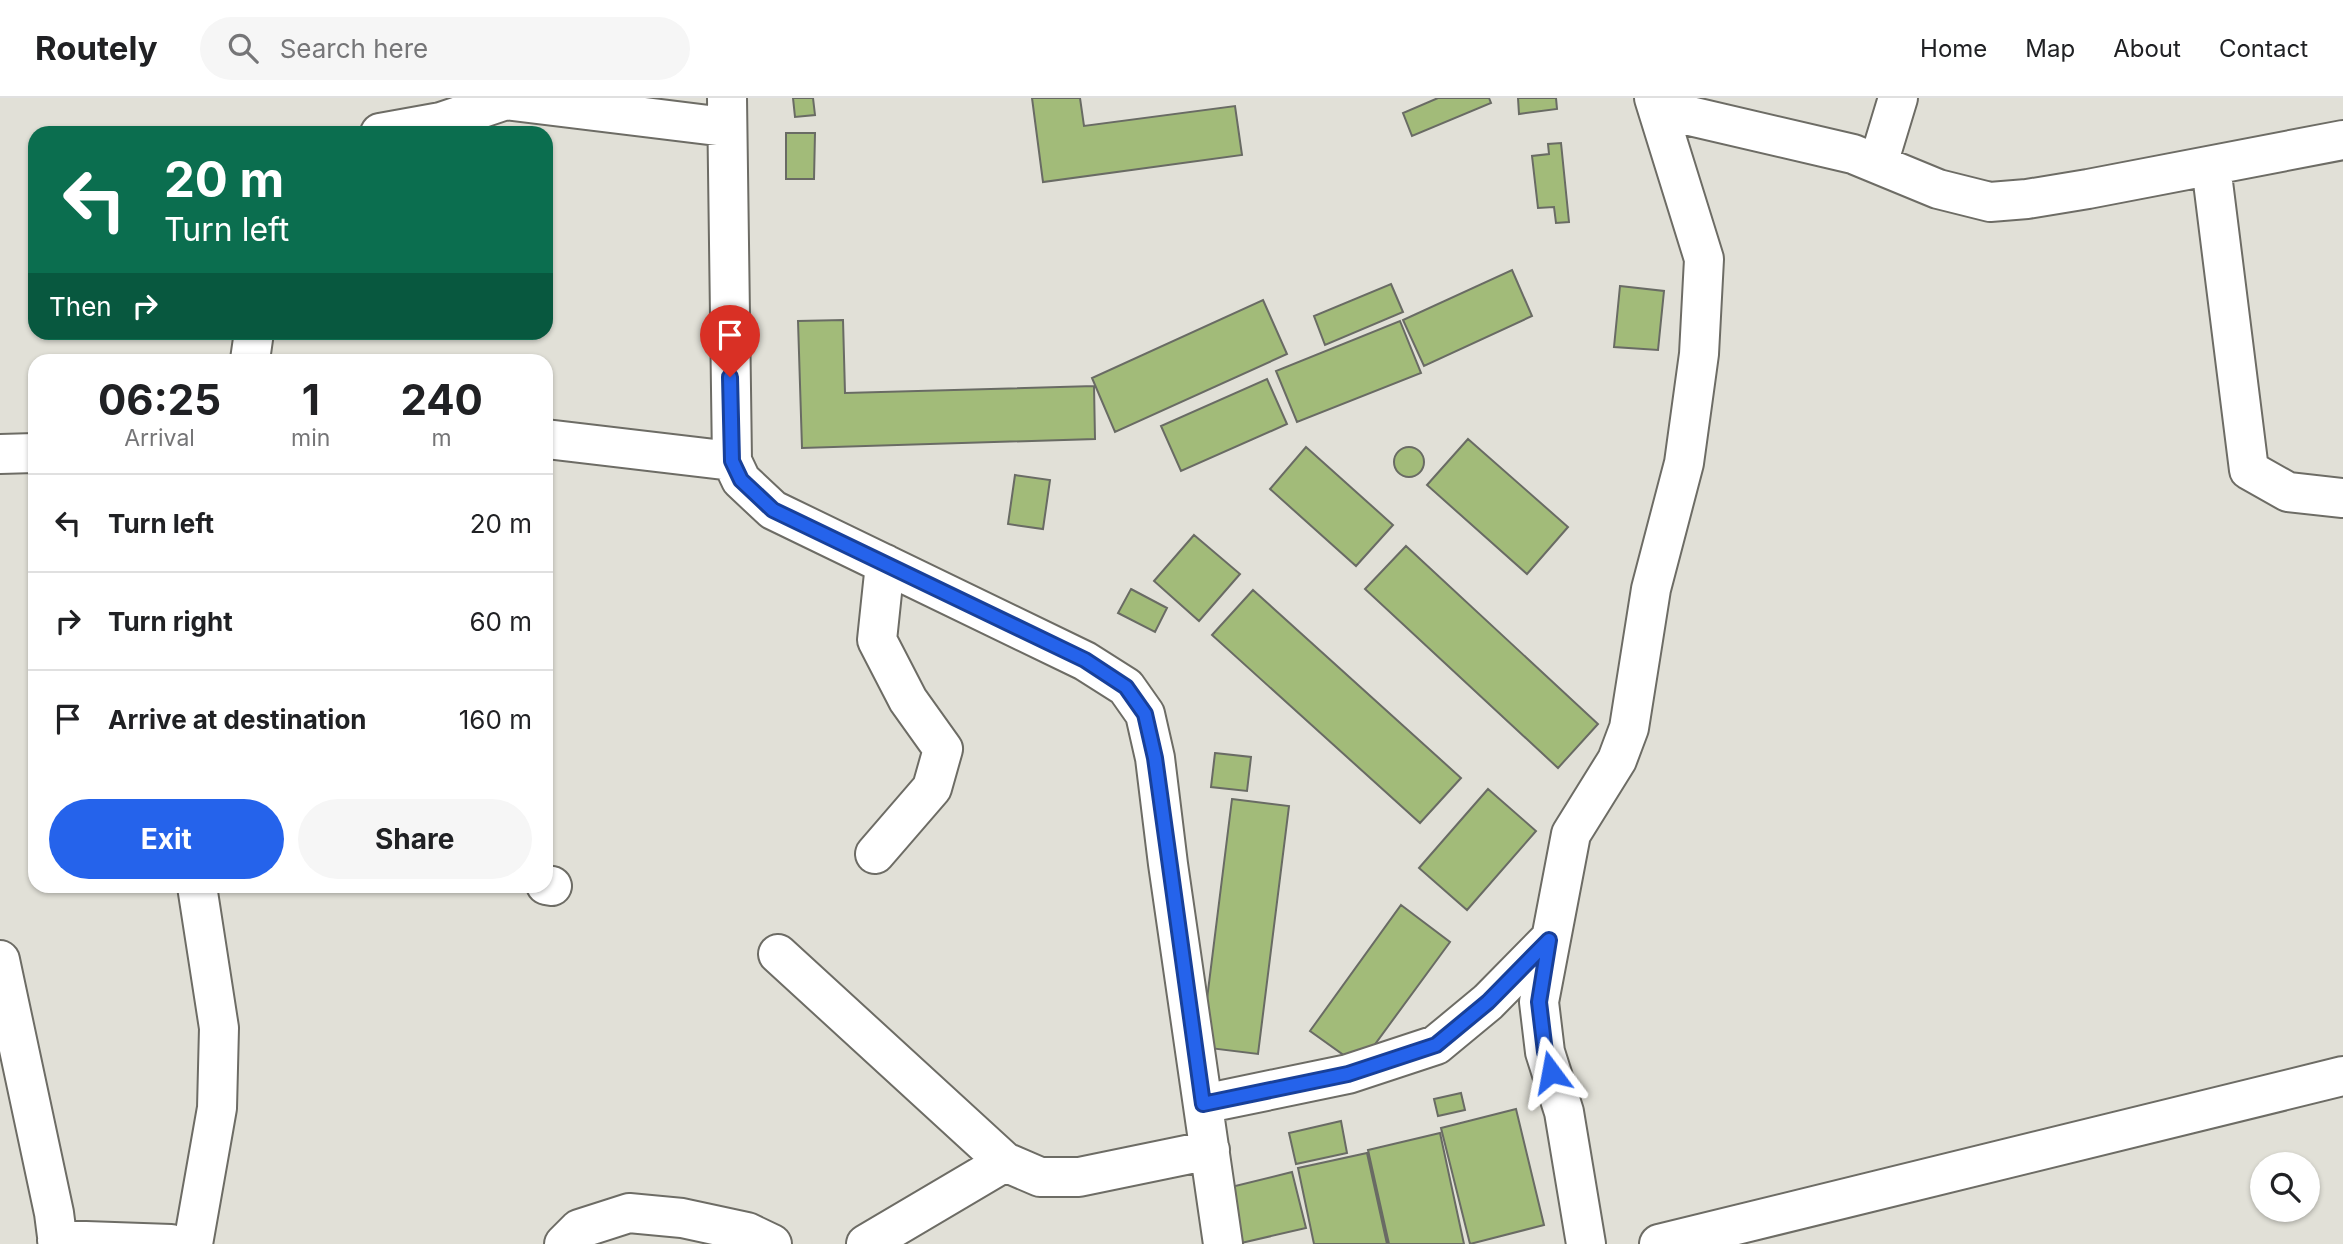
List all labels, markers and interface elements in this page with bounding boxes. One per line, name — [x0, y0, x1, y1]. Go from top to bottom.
search box — [200, 17, 690, 80]
text: Routely — [35, 28, 158, 68]
icon: search — [224, 29, 262, 67]
text: Search here — [280, 33, 428, 64]
text: Home — [1920, 34, 1987, 63]
text: Map — [2025, 34, 2075, 63]
text: About — [2113, 34, 2181, 63]
text: Contact — [2219, 34, 2308, 63]
text: 20 m — [164, 150, 284, 209]
icon: left — [49, 154, 140, 245]
text: Turn left — [164, 210, 289, 249]
icon: right — [126, 287, 164, 325]
text: Then — [49, 291, 112, 322]
pin — [700, 305, 760, 377]
icon: arrive — [711, 316, 749, 354]
text: 06:25 — [98, 374, 221, 425]
text: 1 — [302, 374, 320, 425]
text: 240 — [400, 374, 483, 425]
text: Arrival — [124, 424, 195, 452]
text: min — [291, 424, 330, 452]
text: m — [432, 424, 452, 452]
icon: left — [49, 504, 87, 542]
text: Turn left — [108, 508, 214, 539]
text: 20 m — [470, 508, 532, 539]
icon: right — [49, 602, 87, 640]
text: Turn right — [108, 606, 233, 637]
text: 60 m — [469, 606, 532, 637]
icon: arrive — [49, 700, 87, 738]
text: Arrive at destination — [108, 704, 367, 735]
text: 160 m — [459, 704, 532, 735]
button: Exit — [49, 799, 284, 879]
button: Share — [298, 799, 532, 879]
position arrow — [1514, 1035, 1588, 1109]
map controls — [2250, 1152, 2320, 1222]
button: search — [2250, 1152, 2320, 1222]

